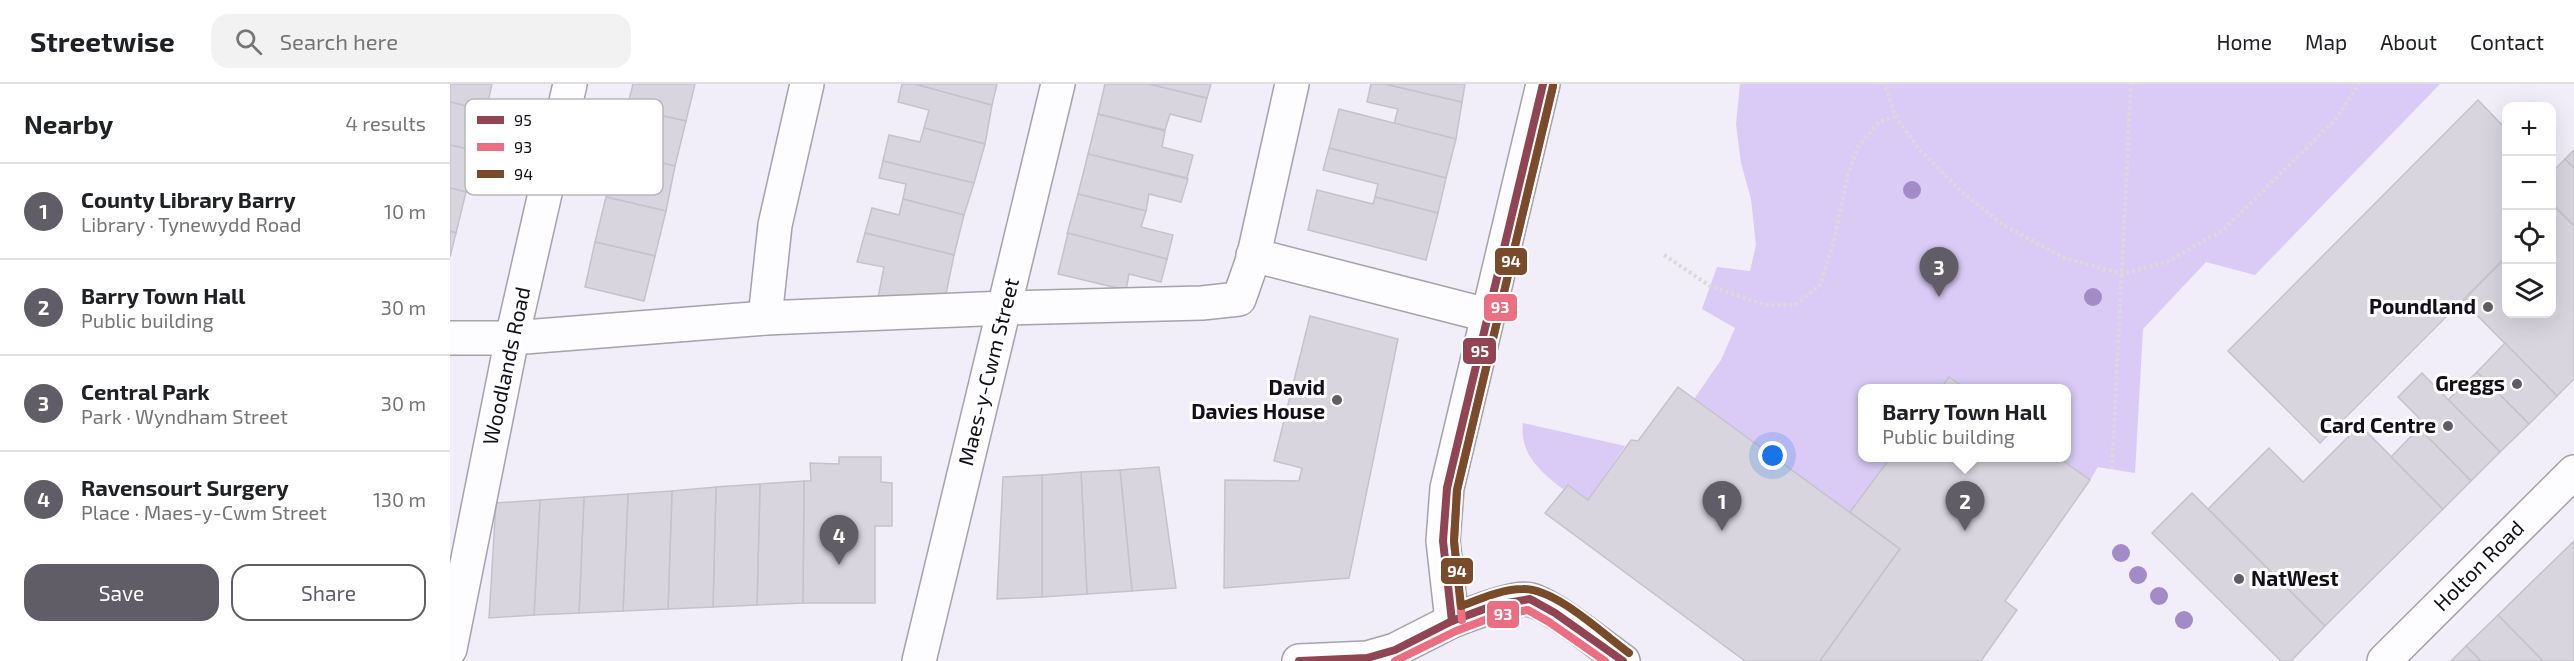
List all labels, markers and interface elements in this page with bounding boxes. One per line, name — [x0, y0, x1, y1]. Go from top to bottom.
search box — [211, 14, 631, 68]
text: Streetwise — [30, 24, 175, 58]
icon: search — [232, 25, 265, 58]
text: Search here — [280, 28, 398, 54]
text: Home — [2216, 29, 2272, 54]
text: Map — [2305, 29, 2347, 54]
text: About — [2380, 29, 2437, 54]
text: Contact — [2470, 29, 2544, 54]
legend — [465, 99, 663, 195]
map controls — [2502, 102, 2556, 318]
button: + — [2502, 102, 2556, 156]
text: Nearby — [24, 108, 113, 139]
text: 95 — [514, 110, 532, 129]
text: 4 results — [346, 111, 426, 135]
text: 93 — [514, 137, 532, 156]
button: − — [2502, 156, 2556, 210]
text: 94 — [514, 164, 533, 183]
text: County Library Barry — [81, 186, 296, 212]
text: 1 — [39, 199, 48, 223]
text: 10 m — [384, 199, 426, 223]
button: locate — [2502, 210, 2556, 264]
text: Library · Tynewydd Road — [81, 212, 302, 236]
line badge: 94 — [1494, 247, 1528, 276]
pin: 3 — [1920, 248, 1958, 297]
text: 94 — [1501, 251, 1521, 270]
button: layers — [2502, 264, 2556, 318]
street label: Maes-y-Cwm Street — [952, 275, 1023, 468]
text: Barry Town Hall — [81, 282, 245, 308]
street label: Woodlands Road — [477, 284, 535, 447]
line badge: 93 — [1483, 293, 1518, 322]
place label: Poundland — [2369, 293, 2476, 318]
text: 2 — [38, 295, 49, 319]
text: 30 m — [381, 295, 426, 319]
text: 93 — [1491, 297, 1509, 316]
marker: Poundland — [2481, 300, 2495, 314]
text: Public building — [81, 308, 214, 332]
line badge: 95 — [1462, 337, 1497, 365]
text: 95 — [1471, 341, 1489, 360]
place label: Greggs — [2435, 370, 2505, 395]
place label: David Davies House — [1191, 374, 1325, 423]
marker: Greggs — [2510, 377, 2524, 391]
text: Central Park — [81, 378, 210, 404]
popup — [1858, 384, 2071, 462]
text: 3 — [38, 391, 49, 415]
text: 30 m — [381, 391, 426, 415]
marker: David Davies House — [1330, 393, 1344, 407]
text: Barry Town Hall — [1882, 398, 2047, 424]
text: Park · Wyndham Street — [81, 404, 288, 428]
place label: Card Centre — [2320, 412, 2436, 437]
marker: Card Centre — [2441, 419, 2455, 433]
text: Public building — [1882, 424, 2015, 448]
your location — [1758, 441, 1787, 470]
text: Ravensourt Surgery — [81, 474, 289, 500]
pin: 1 — [1702, 482, 1742, 531]
pin: 2 — [1946, 482, 1984, 531]
text: 4 — [37, 487, 50, 511]
text: 130 m — [373, 487, 426, 511]
text: Place · Maes-y-Cwm Street — [81, 500, 327, 524]
street label: Holton Road — [2428, 515, 2528, 615]
pin: 4 — [820, 516, 858, 565]
line badge: 94 — [1440, 557, 1474, 585]
text: 94 — [1447, 561, 1467, 580]
button: Save — [24, 564, 219, 621]
button: Share — [231, 564, 426, 621]
place label: NatWest — [2251, 565, 2339, 590]
marker: NatWest — [2232, 572, 2246, 586]
line badge: 93 — [1486, 600, 1520, 629]
text: 93 — [1494, 604, 1512, 623]

